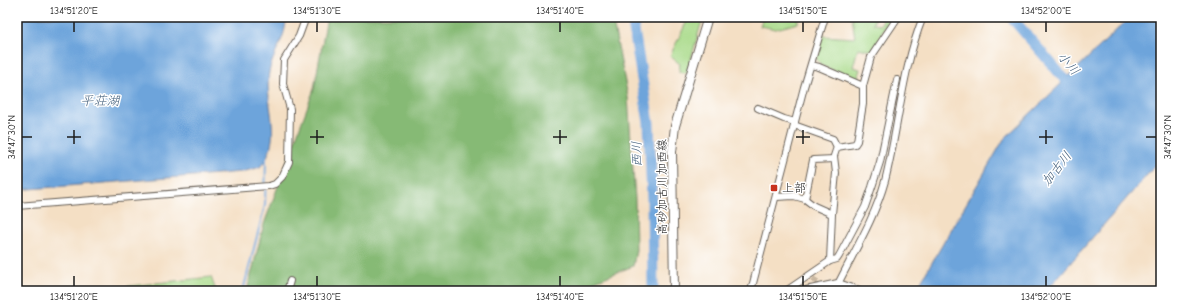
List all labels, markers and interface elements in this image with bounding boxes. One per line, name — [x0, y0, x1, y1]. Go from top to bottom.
text: 134°51'20"E — [50, 5, 98, 17]
text: 134°51'30"E — [293, 5, 341, 17]
text: 134°51'40"E — [536, 5, 584, 17]
text: 134°51'50"E — [779, 5, 827, 17]
text: 134°52'00"E — [1021, 5, 1071, 17]
water label: 小川 — [1054, 49, 1083, 78]
water label: 平荘湖 — [80, 93, 120, 108]
text: 34°47'30"N — [6, 115, 18, 159]
text: 34°47'30"N — [1162, 115, 1174, 159]
street label: 高砂加古川加西線 — [655, 139, 669, 235]
water label: 西川 — [629, 141, 644, 167]
water label: 加古川 — [1038, 148, 1074, 188]
place label: 上部 — [782, 181, 806, 195]
marker: 上部 — [769, 183, 779, 193]
text: 134°51'20"E — [50, 291, 98, 303]
text: 134°51'30"E — [293, 291, 341, 303]
text: 134°51'40"E — [536, 291, 584, 303]
text: 134°51'50"E — [779, 291, 827, 303]
text: 134°52'00"E — [1021, 291, 1071, 303]

